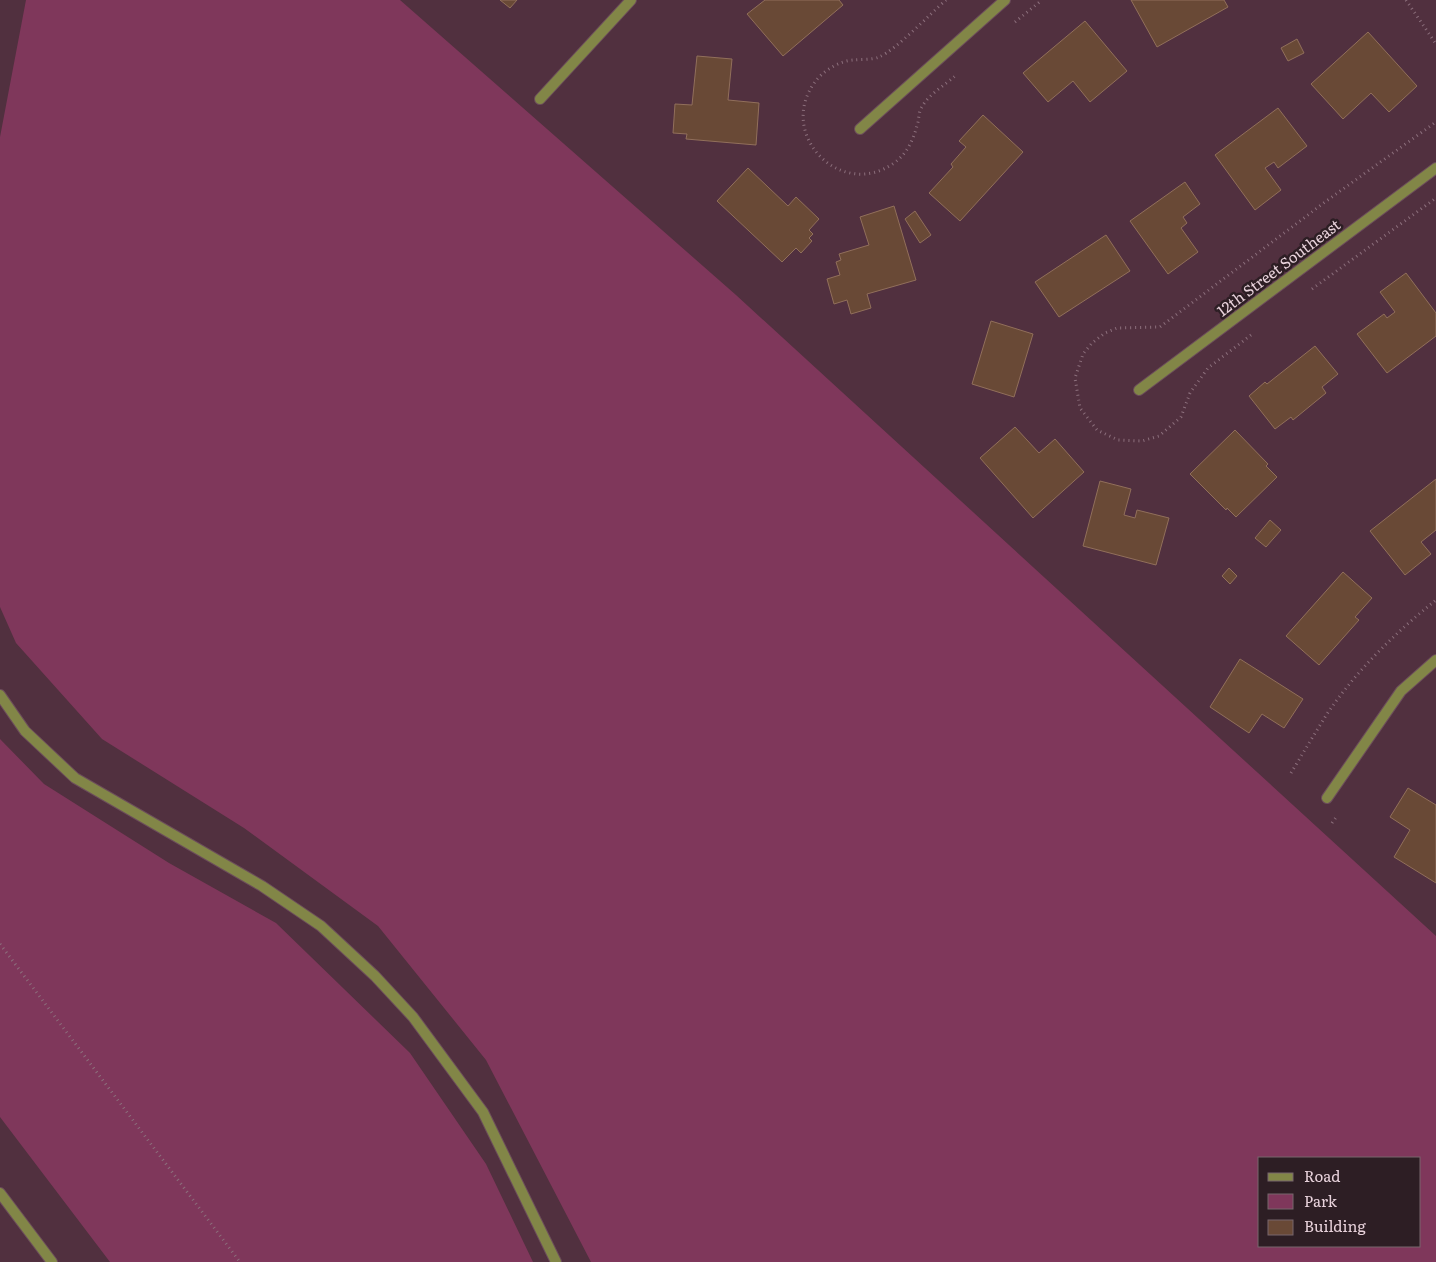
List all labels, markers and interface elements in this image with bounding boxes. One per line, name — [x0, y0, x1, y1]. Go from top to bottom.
street label: 12th Street Southeast — [1211, 213, 1345, 321]
legend — [1258, 1157, 1421, 1247]
text: Road — [1304, 1164, 1340, 1187]
text: Park — [1304, 1189, 1338, 1212]
text: Building — [1304, 1214, 1366, 1237]

